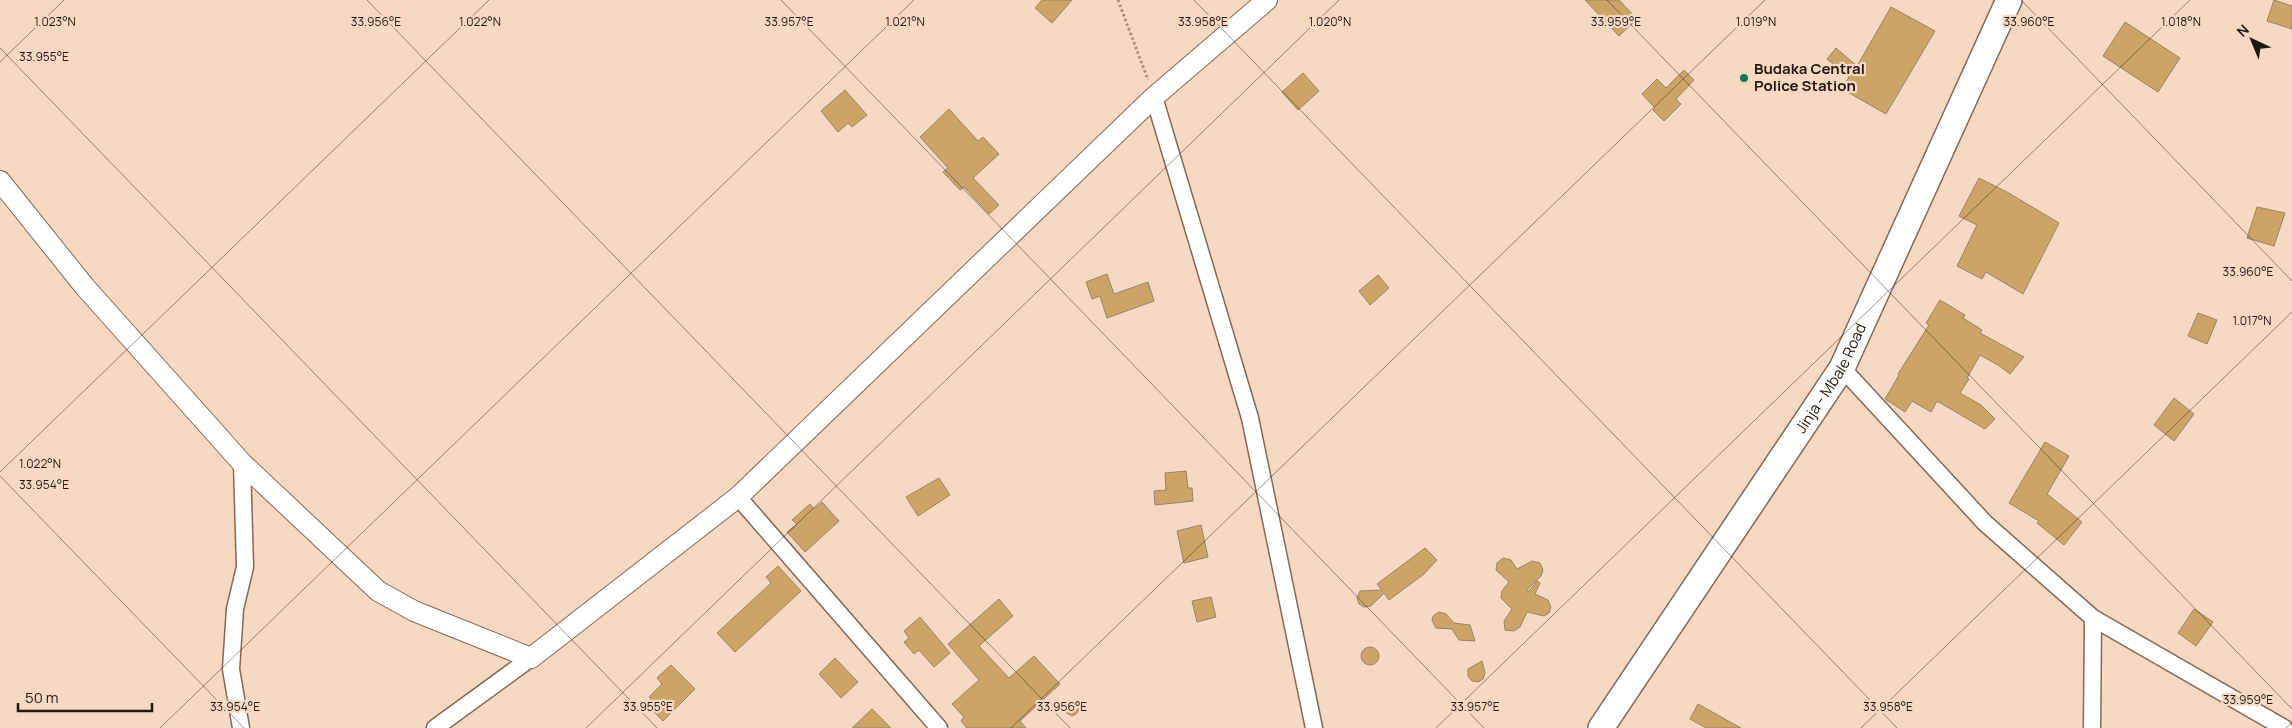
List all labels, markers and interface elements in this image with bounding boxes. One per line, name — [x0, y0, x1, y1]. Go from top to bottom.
text: 1.023°N — [34, 13, 76, 30]
text: 33.956°E — [351, 13, 401, 30]
text: 1.022°N — [459, 13, 501, 30]
text: 33.957°E — [765, 13, 814, 30]
text: 1.021°N — [885, 13, 925, 30]
text: 33.958°E — [1178, 13, 1228, 30]
text: 1.020°N — [1309, 13, 1351, 30]
text: 33.959°E — [1591, 13, 1641, 30]
text: 1.019°N — [1736, 13, 1776, 30]
text: 33.960°E — [2004, 13, 2055, 30]
text: 1.018°N — [2161, 13, 2201, 30]
north arrow — [2227, 15, 2277, 65]
text: N — [2232, 20, 2253, 41]
text: 33.955°E — [19, 48, 69, 65]
place label: Budaka Central Police Station — [1754, 58, 1865, 96]
marker: Budaka Central Police Station — [1738, 72, 1750, 84]
text: 33.960°E — [2223, 263, 2274, 280]
text: 1.017°N — [2233, 312, 2271, 329]
street label: Jinja - Mbale Road — [1790, 320, 1871, 437]
text: 1.022°N — [19, 455, 61, 472]
text: 33.954°E — [19, 476, 69, 493]
scale bar — [18, 680, 151, 712]
text: 50 m — [25, 687, 59, 708]
text: 33.959°E — [2223, 691, 2273, 708]
text: 33.954°E — [210, 698, 260, 715]
text: 33.955°E — [623, 698, 673, 715]
text: 33.956°E — [1037, 698, 1087, 715]
text: 33.957°E — [1451, 698, 1500, 715]
text: 33.958°E — [1863, 698, 1913, 715]

